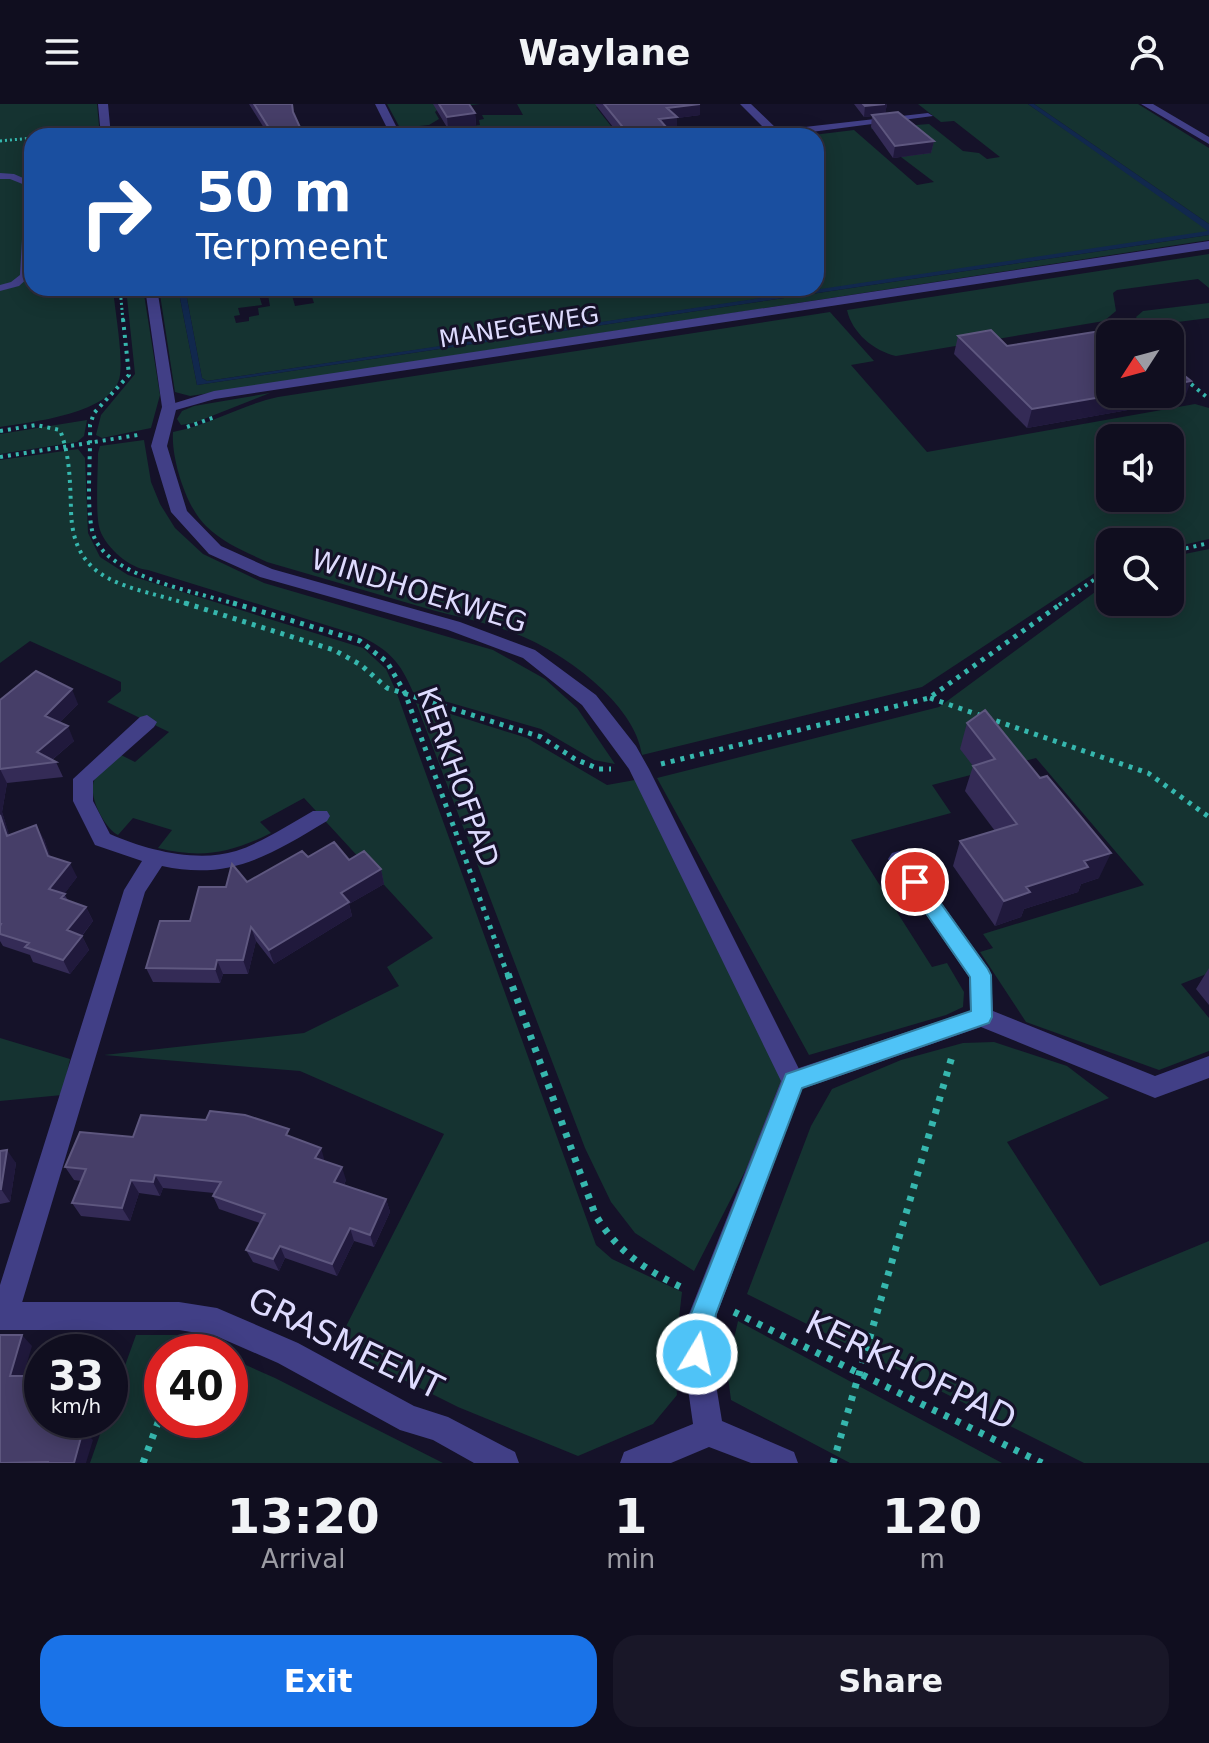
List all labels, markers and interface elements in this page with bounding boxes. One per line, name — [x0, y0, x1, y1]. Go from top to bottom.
icon: menu — [40, 30, 84, 74]
icon: person — [1125, 30, 1169, 74]
text: Waylane — [519, 32, 690, 73]
text: 50 m — [196, 159, 352, 224]
icon: right — [64, 160, 168, 264]
text: Terpmeent — [196, 226, 388, 267]
street label: MANEGEWEG — [437, 301, 601, 353]
north arrow — [1096, 320, 1184, 408]
map controls — [1096, 320, 1184, 616]
button: sound — [1096, 424, 1184, 512]
button: search — [1096, 528, 1184, 616]
street label: WINDHOEKWEG — [307, 543, 531, 639]
street label: KERKHOFPAD — [410, 683, 506, 871]
pin — [881, 848, 949, 916]
icon: arrive — [893, 860, 937, 904]
street label: GRASMEENT — [242, 1279, 450, 1408]
street label: KERKHOFPAD — [799, 1302, 1023, 1438]
position arrow — [655, 1312, 739, 1396]
speed limit sign: 40 — [144, 1334, 248, 1438]
text: 33 — [48, 1353, 104, 1399]
text: km/h — [51, 1394, 101, 1418]
text: 13:20 — [227, 1488, 380, 1544]
text: 1 — [614, 1488, 647, 1544]
text: 120 — [882, 1488, 982, 1544]
text: Arrival — [261, 1544, 345, 1574]
text: min — [606, 1544, 655, 1574]
text: m — [919, 1544, 945, 1574]
button: Exit — [40, 1635, 597, 1727]
button: Share — [613, 1635, 1169, 1727]

